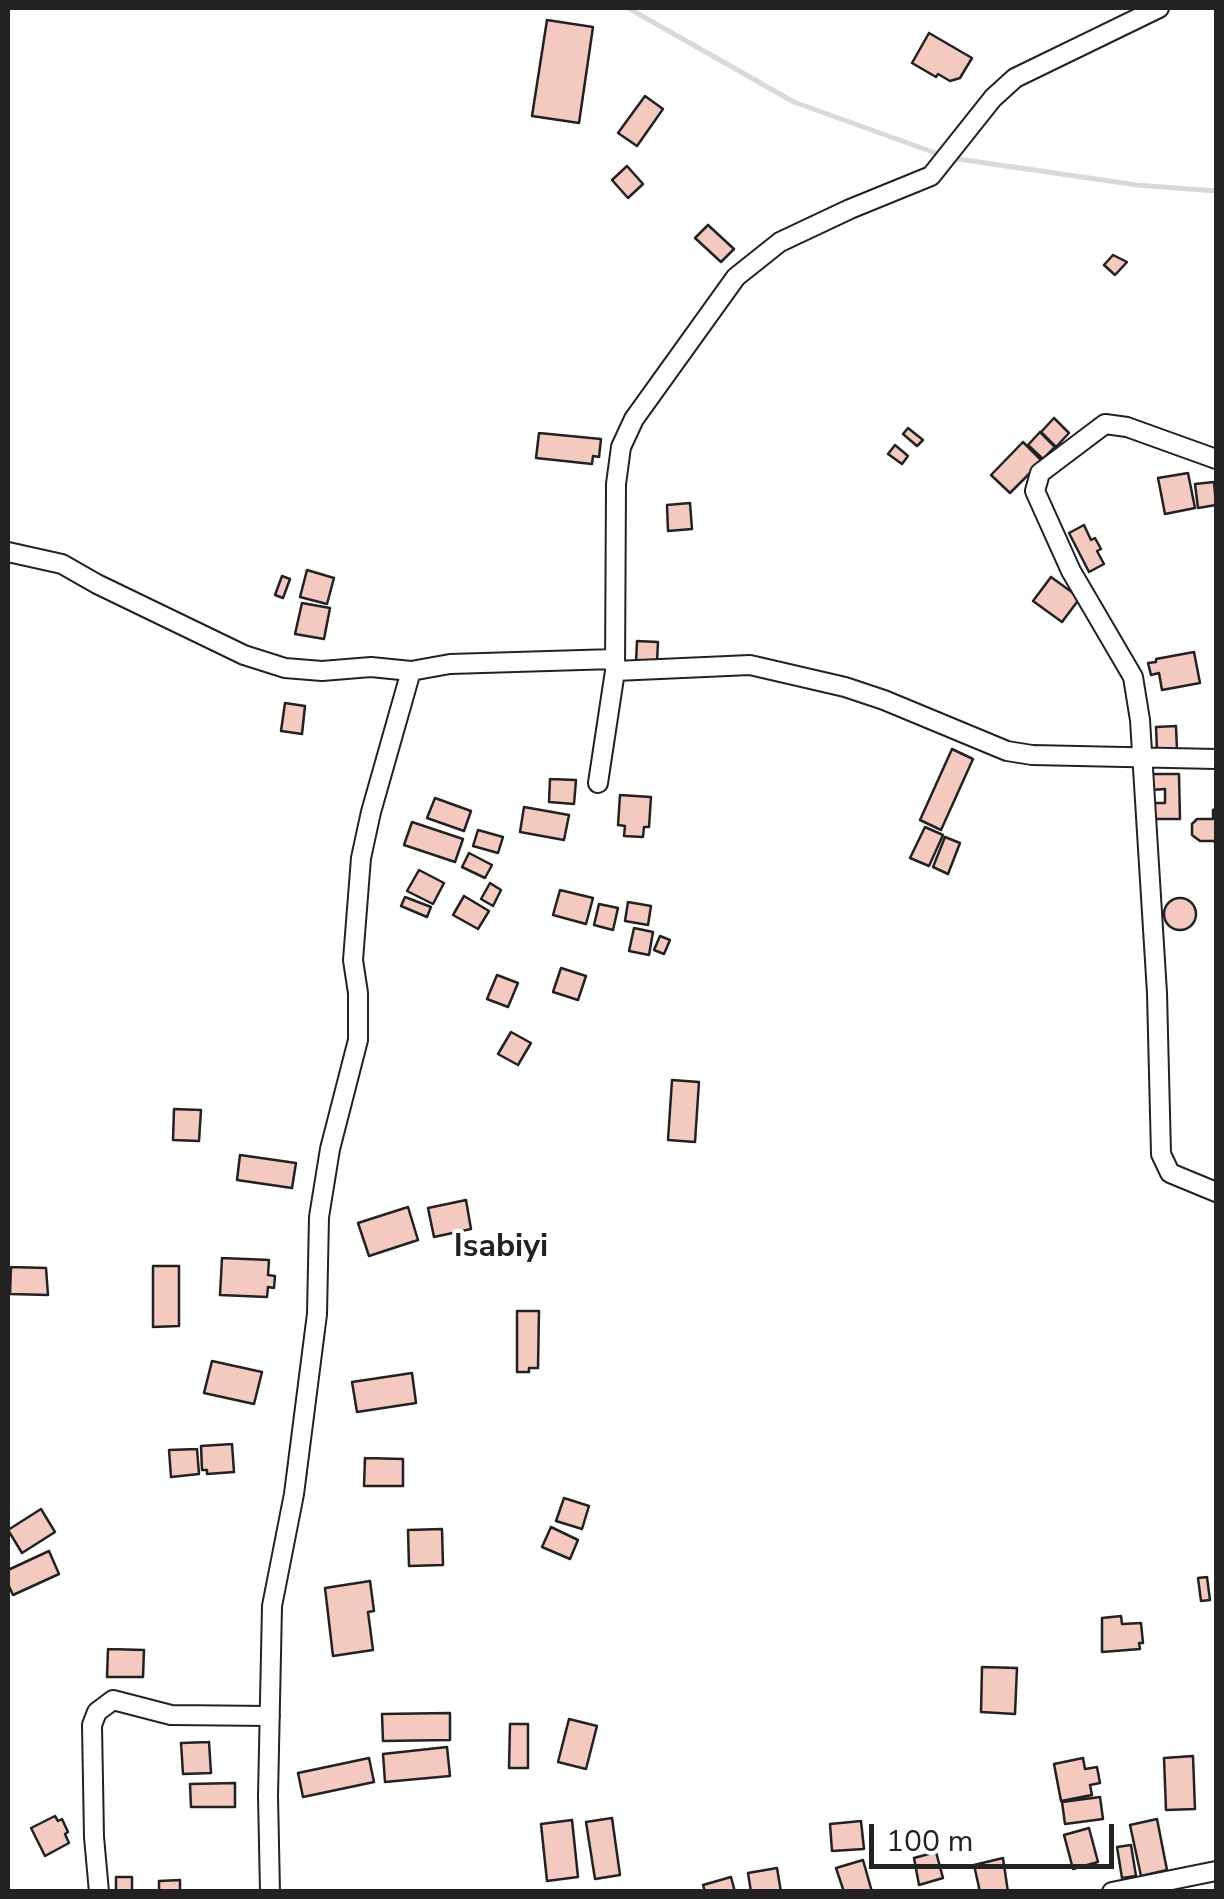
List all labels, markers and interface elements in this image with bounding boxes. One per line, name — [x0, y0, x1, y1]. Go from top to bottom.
district label: Isabiyi — [454, 1229, 548, 1267]
scale bar — [874, 1804, 1119, 1866]
text: 100 m — [886, 1821, 973, 1862]

